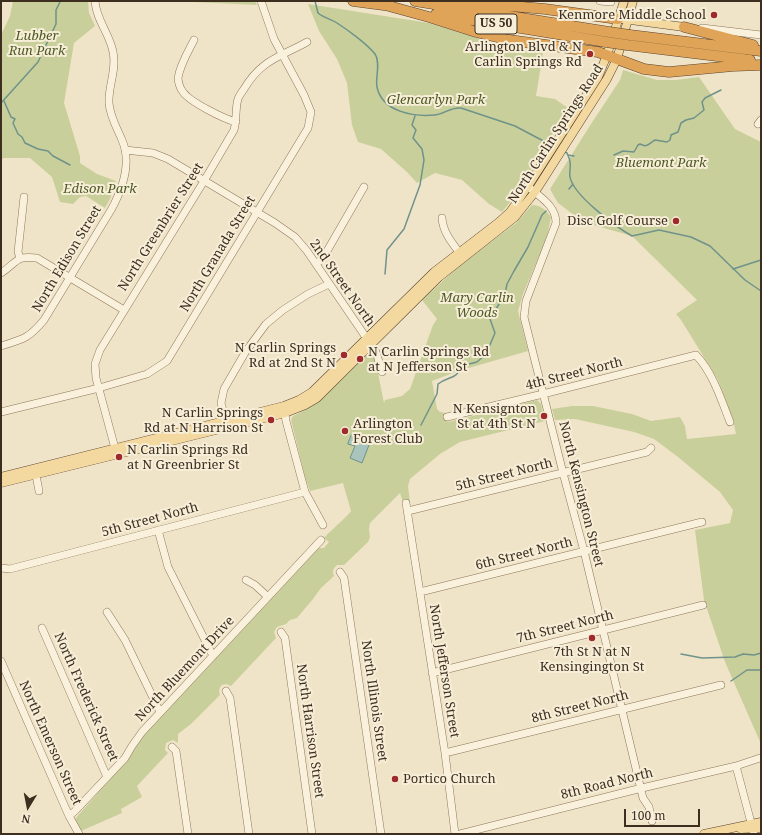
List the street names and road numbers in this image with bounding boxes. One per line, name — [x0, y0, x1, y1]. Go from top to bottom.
road number: US 50 — [475, 14, 517, 34]
street label: North Carlin Springs Road — [505, 62, 607, 206]
street label: North Greenbrier Street — [115, 160, 207, 294]
street label: North Granada Street — [177, 193, 259, 315]
street label: North Edison Street — [29, 203, 105, 315]
street label: 2nd Street North — [306, 236, 378, 330]
street label: 4th Street North — [524, 354, 624, 394]
street label: North Kensington Street — [555, 420, 607, 568]
street label: 5th Street North — [454, 455, 554, 495]
street label: 5th Street North — [100, 500, 200, 540]
street label: 6th Street North — [474, 534, 574, 574]
street label: North Jefferson Street — [426, 603, 462, 739]
street label: 7th Street North — [515, 607, 615, 647]
street label: North Bluemont Drive — [132, 613, 238, 725]
street label: North Frederick Street — [51, 630, 121, 764]
street label: North Illinois Street — [358, 639, 390, 763]
street label: North Harrison Street — [293, 663, 327, 799]
street label: North Emerson Street — [16, 678, 84, 808]
street label: 8th Street North — [530, 687, 630, 727]
street label: 8th Road North — [559, 765, 655, 803]

